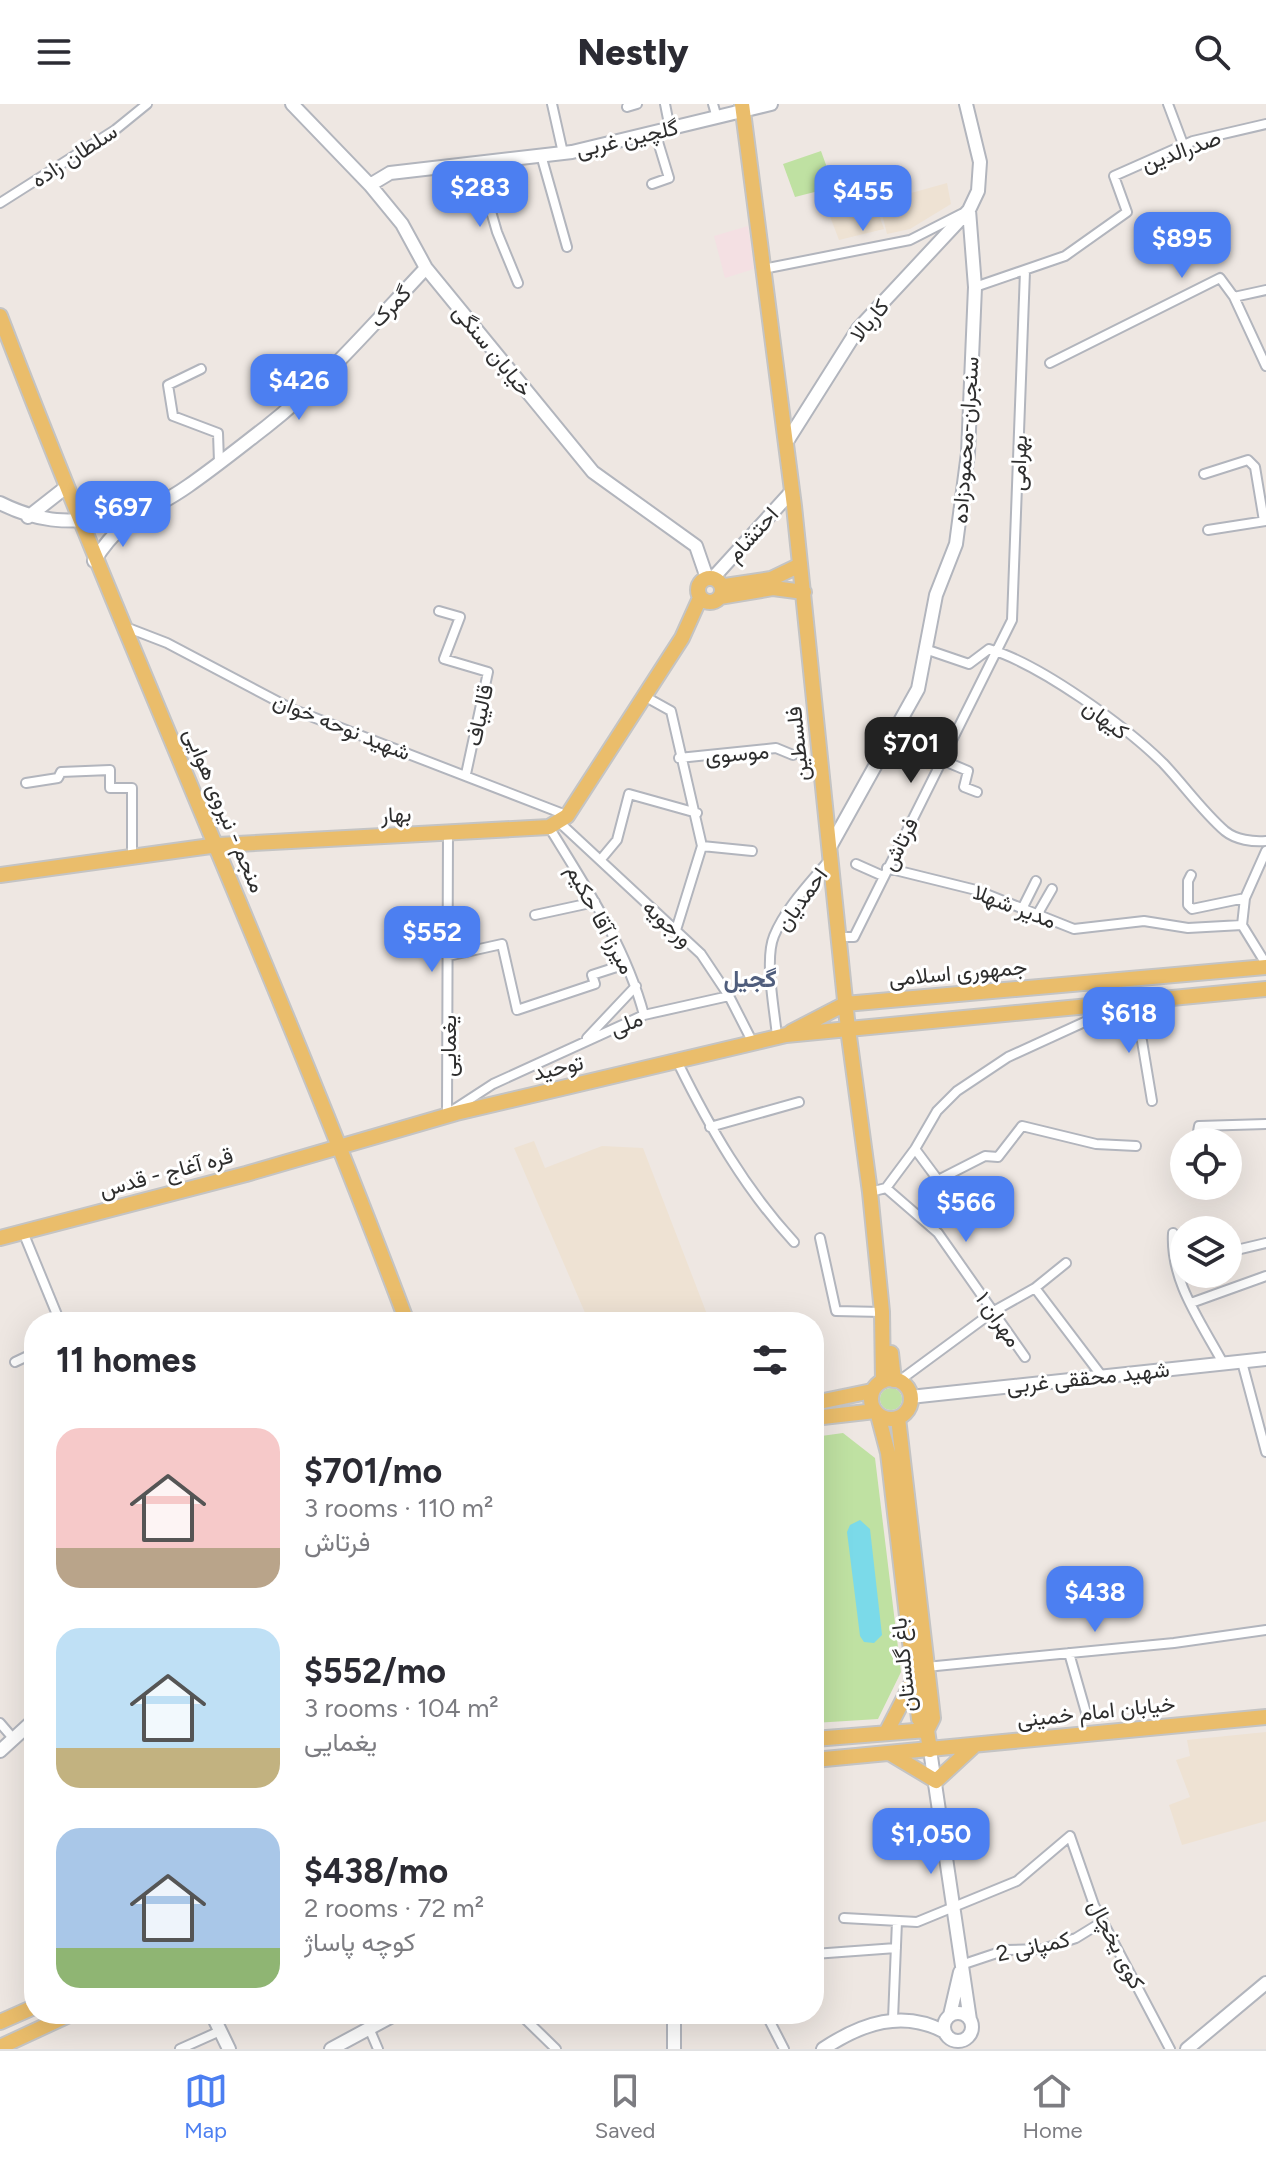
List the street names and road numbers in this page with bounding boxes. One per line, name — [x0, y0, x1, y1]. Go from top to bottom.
street label: گلچین غربی — [573, 114, 681, 164]
street label: سلطان زاده — [26, 118, 122, 193]
street label: صدرالدین — [1138, 124, 1225, 177]
street label: گمرک — [364, 280, 417, 333]
street label: کاربالا — [844, 293, 895, 347]
street label: خیابان سنگی — [447, 299, 538, 402]
street label: سنجران-محمودزاده — [946, 356, 985, 525]
street label: بهرامی — [1004, 435, 1033, 491]
street label: احتشام — [721, 501, 785, 568]
street label: قالیباف — [460, 682, 499, 749]
street label: شهید نوحه خوان — [269, 687, 414, 766]
street label: کیهان — [1077, 693, 1134, 746]
street label: فلسطین — [780, 705, 815, 783]
street label: منجم - نیروی هوایی — [177, 724, 271, 897]
street label: موسوی — [704, 737, 770, 770]
street label: بهار — [379, 800, 412, 829]
street label: فرتاش — [875, 813, 924, 875]
street label: میرزا آقا حکیم — [560, 860, 641, 979]
street label: احمدیان — [769, 862, 833, 936]
street label: مدیر شهلا — [970, 878, 1060, 935]
street label: ورجویه — [637, 894, 698, 953]
street label: جمهوری اسلامی — [888, 953, 1028, 992]
street label: ملی — [606, 1005, 647, 1042]
street label: یغمایی — [435, 1015, 462, 1077]
street label: توحید — [530, 1049, 586, 1086]
street label: قره آغاج - قدس — [96, 1142, 236, 1204]
street label: مهران ۱ — [970, 1286, 1027, 1352]
street label: شهید محققی غربی — [1005, 1355, 1171, 1399]
street label: باغ گلستان — [885, 1616, 923, 1713]
street label: خیابان امام خمینی — [1015, 1690, 1177, 1734]
street label: کوی یخچال — [1082, 1895, 1151, 1994]
street label: کمپانی 2 — [994, 1926, 1073, 1968]

